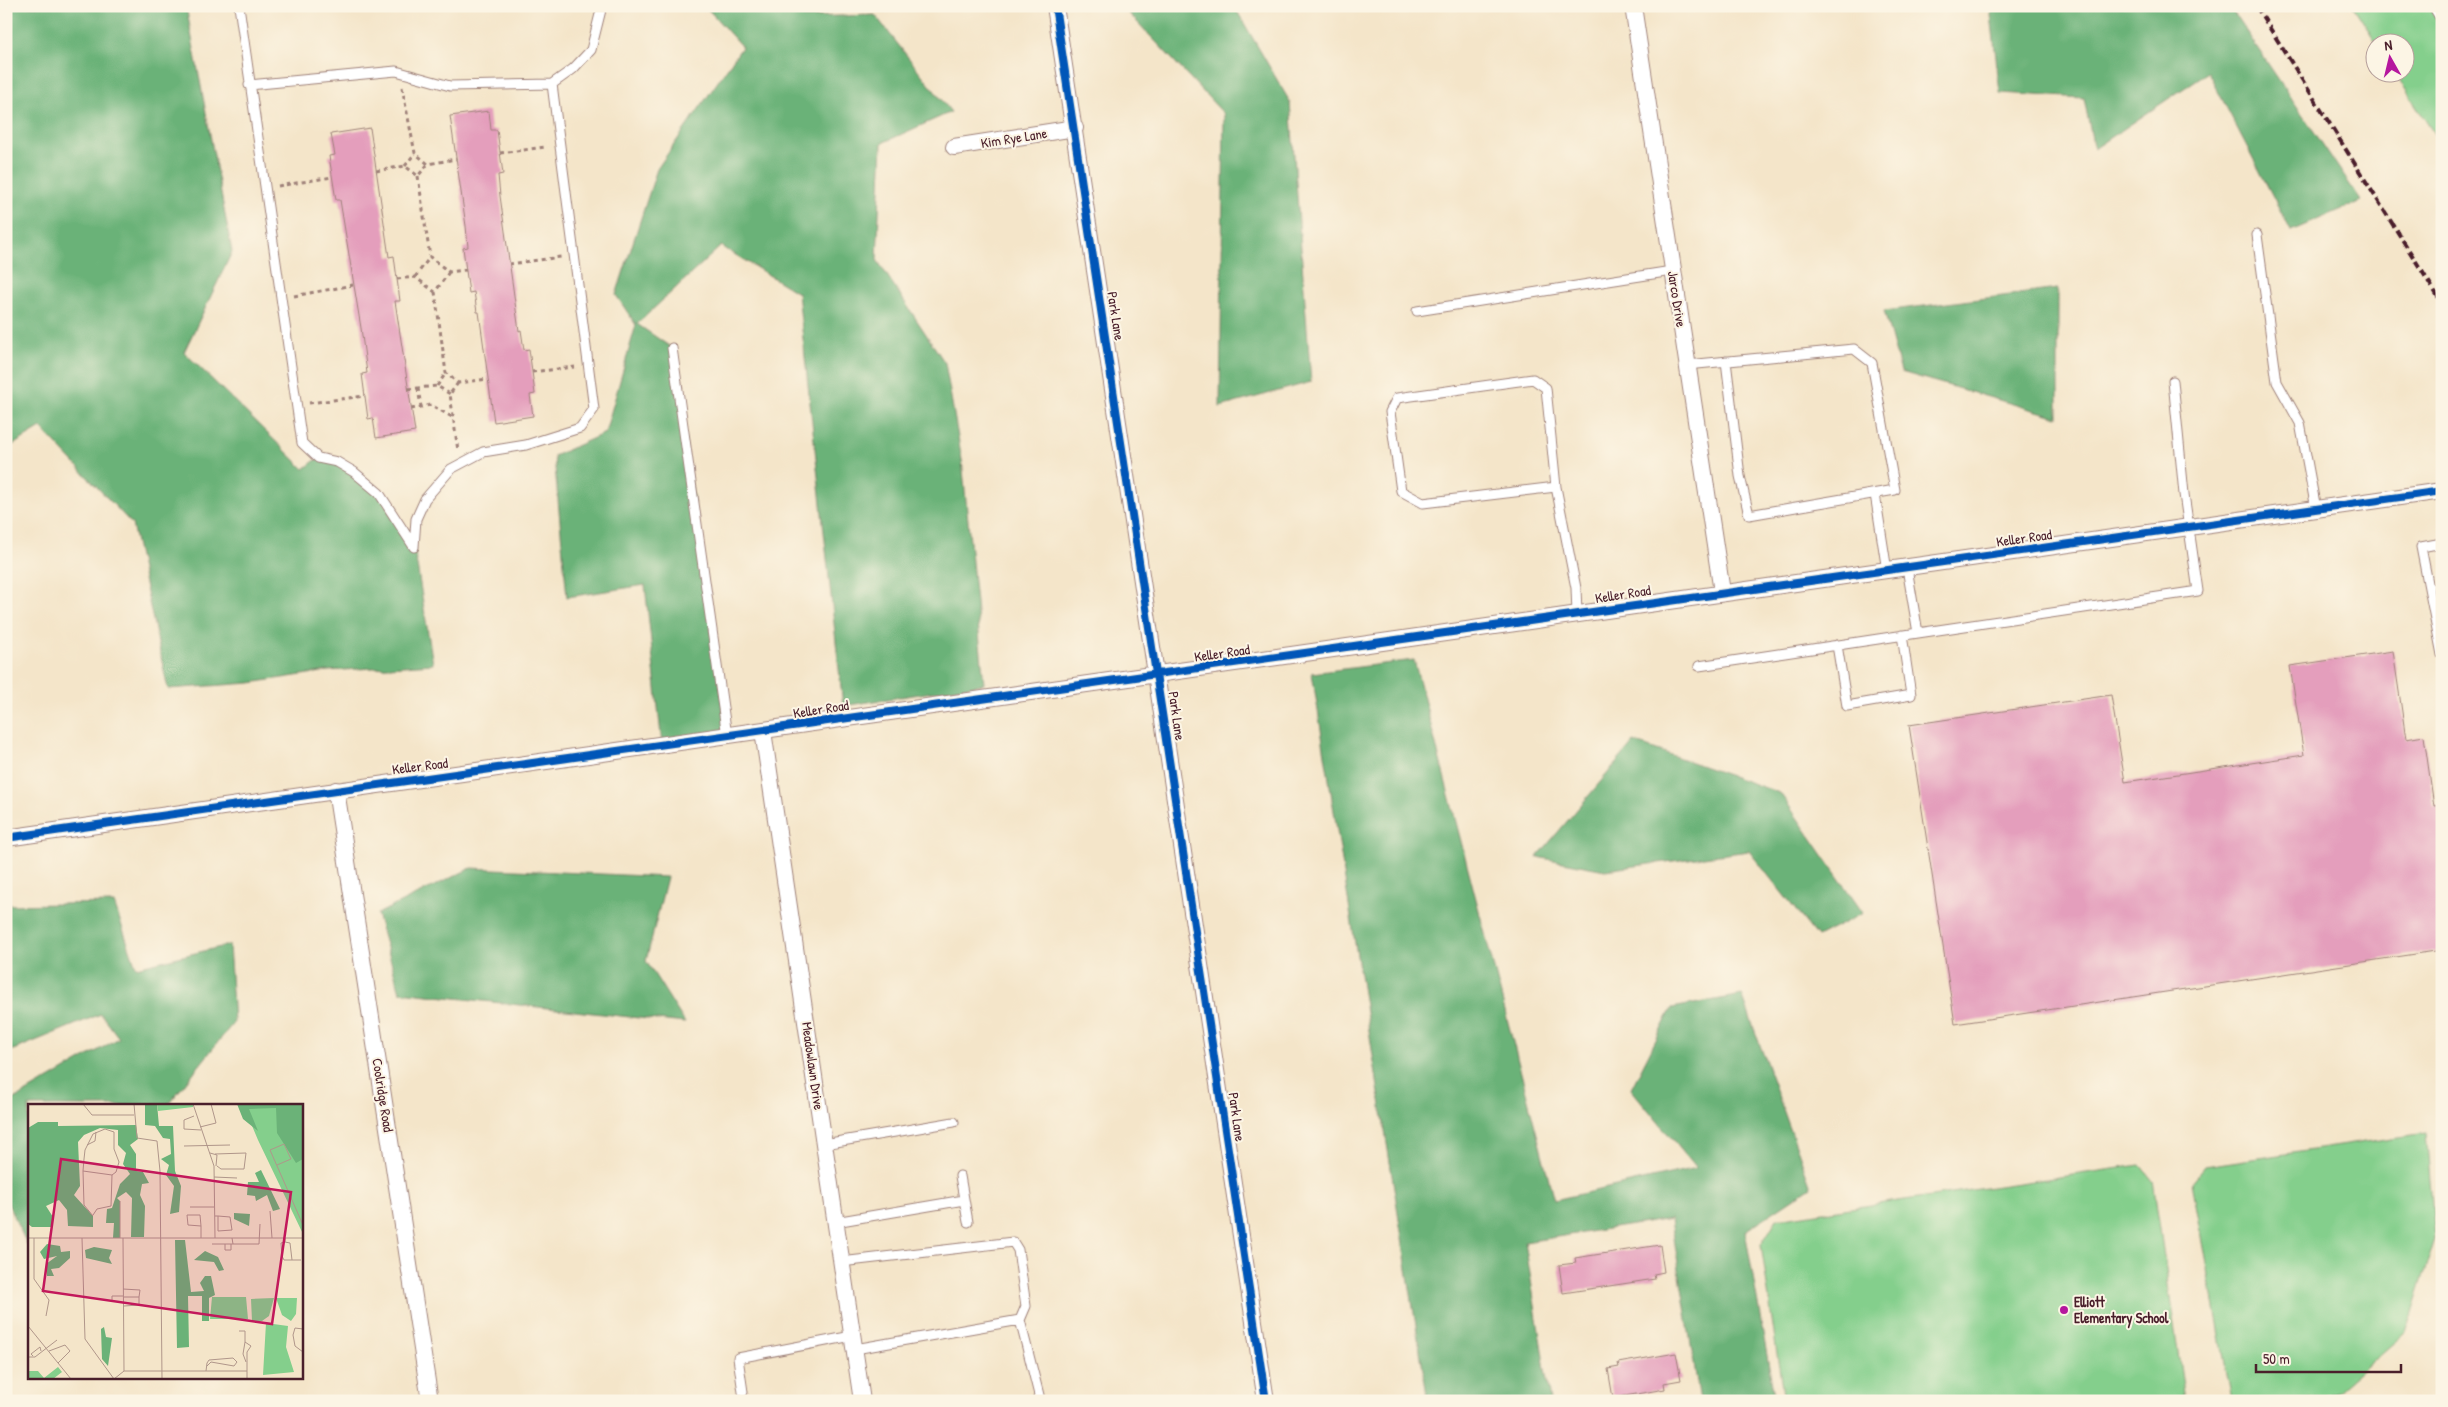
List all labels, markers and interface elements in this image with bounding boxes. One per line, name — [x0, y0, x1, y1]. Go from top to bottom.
north arrow — [2366, 32, 2416, 82]
text: N — [2383, 35, 2394, 55]
street label: Kim Rye Lane — [979, 123, 1049, 153]
street label: Jarco Drive — [1664, 269, 1691, 329]
street label: Park Lane — [1103, 290, 1130, 342]
street label: Keller Road — [1995, 524, 2054, 551]
street label: Keller Road — [1594, 580, 1653, 607]
street label: Keller Road — [1193, 639, 1252, 666]
street label: Park Lane — [1165, 690, 1190, 742]
street label: Keller Road — [792, 695, 851, 722]
street label: Keller Road — [391, 753, 449, 778]
street label: Meadowlawn Drive — [798, 1021, 829, 1112]
street label: Coolridge Road — [367, 1057, 399, 1134]
street label: Park Lane — [1225, 1091, 1250, 1143]
inset map — [28, 1104, 302, 1380]
place label: Elliott Elementary School — [2074, 1292, 2169, 1329]
marker: Elliott Elementary School — [2058, 1304, 2070, 1316]
scale bar — [2256, 1342, 2400, 1374]
text: 50 m — [2263, 1348, 2290, 1369]

